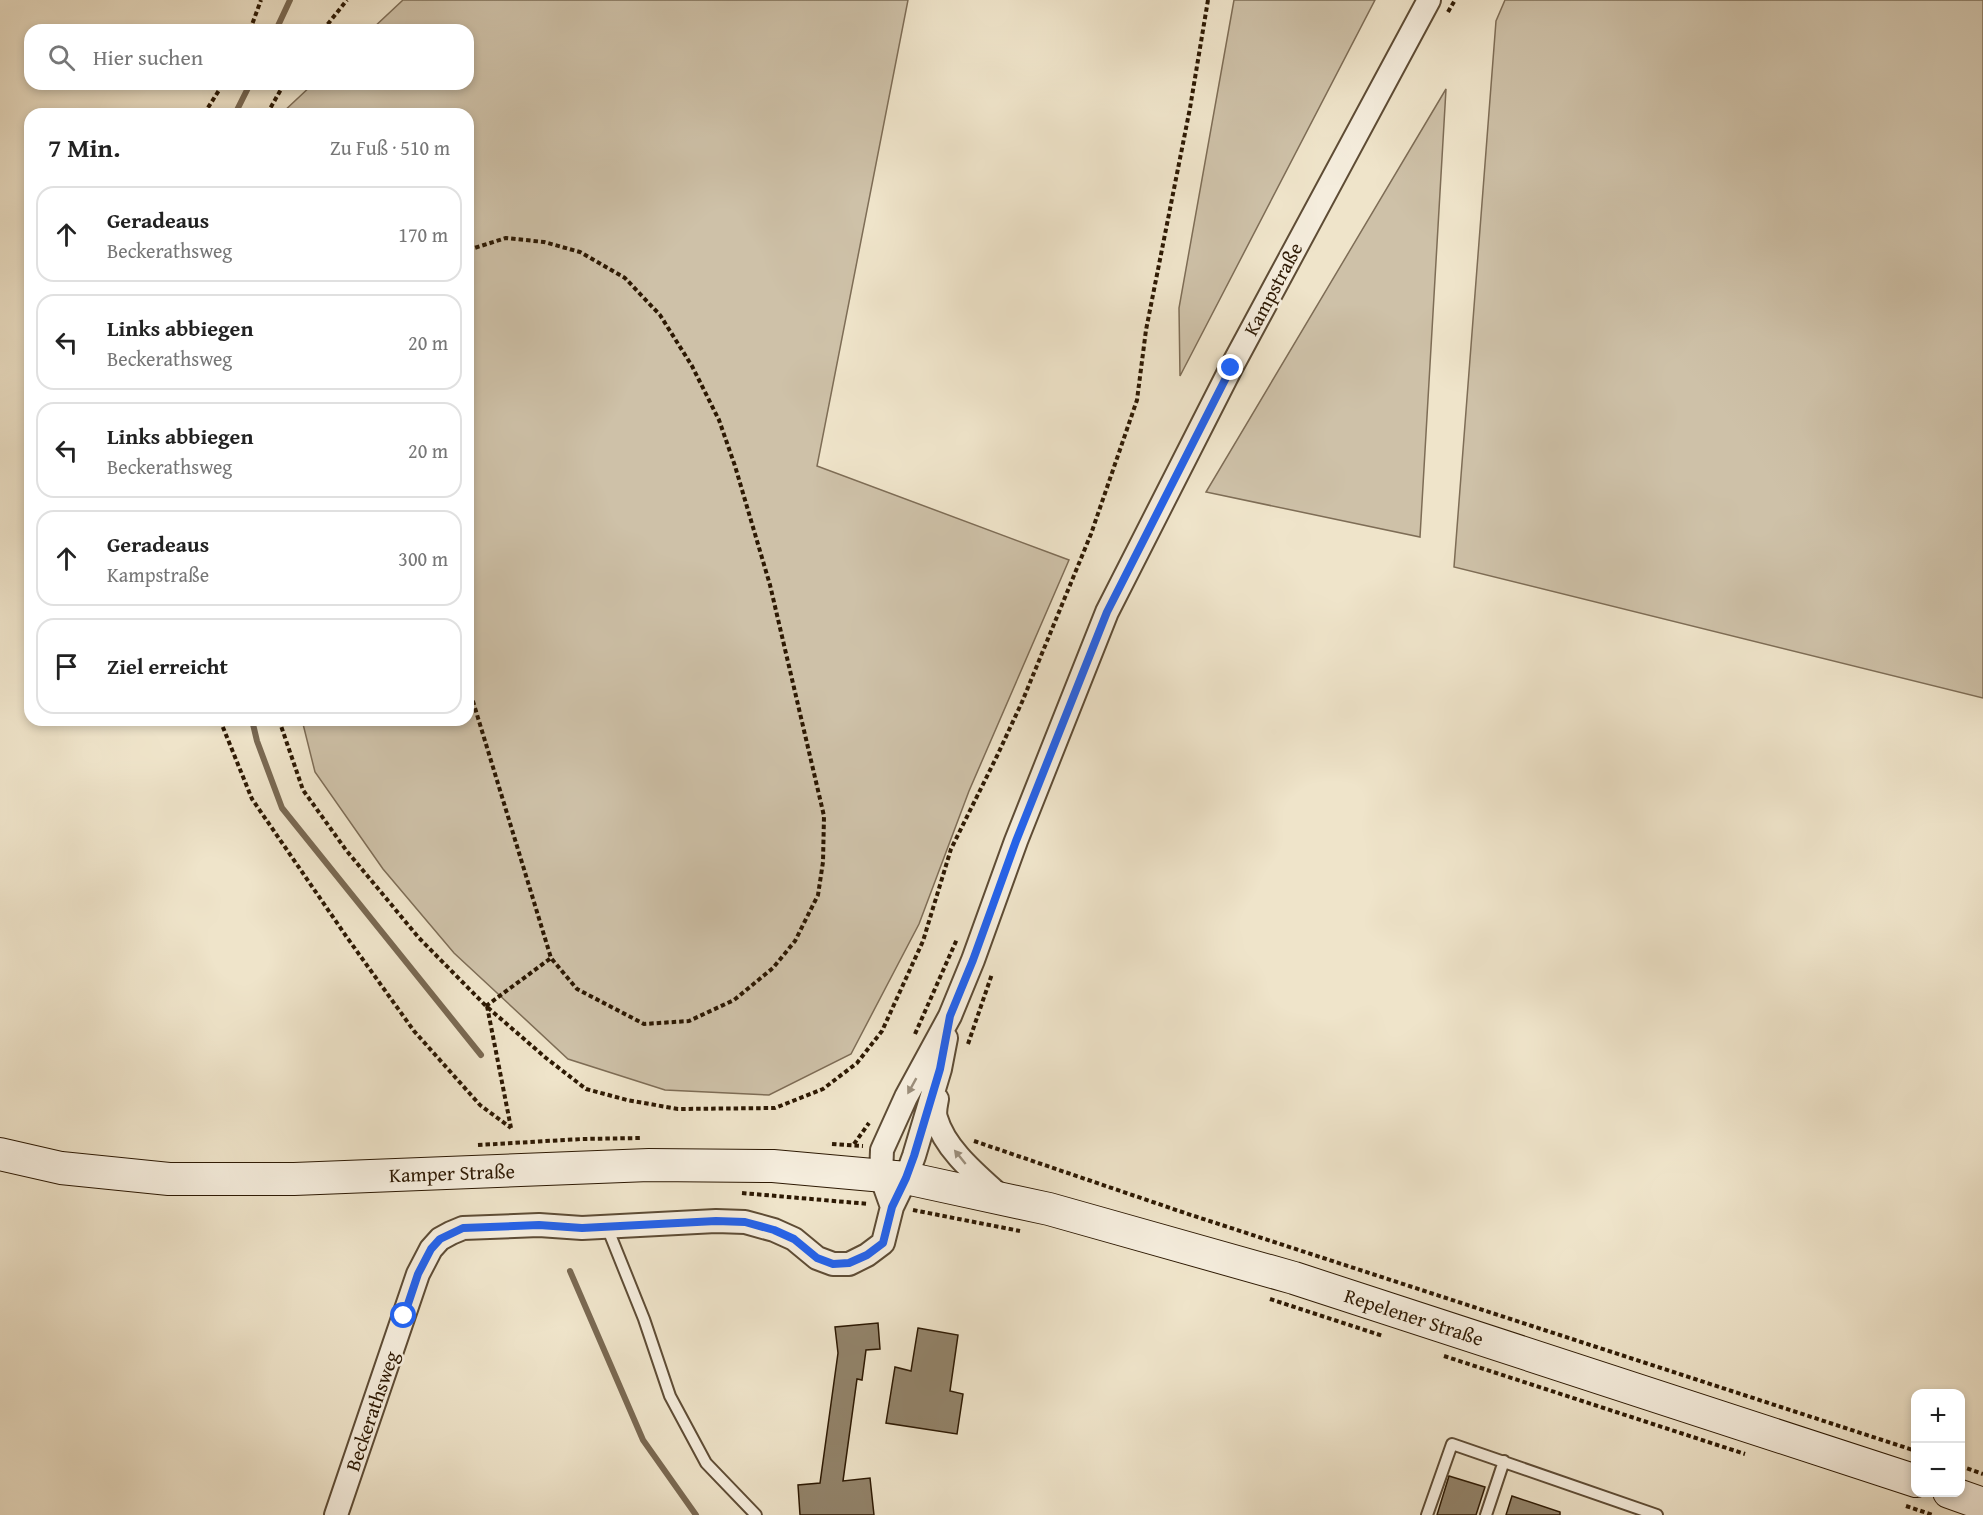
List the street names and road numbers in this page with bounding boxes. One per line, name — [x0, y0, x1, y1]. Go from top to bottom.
street label: Kampstraße — [1236, 237, 1309, 341]
street label: Kamper Straße — [389, 1156, 515, 1189]
street label: Repelener Straße — [1341, 1280, 1487, 1353]
street label: Beckerathsweg — [337, 1347, 406, 1475]

